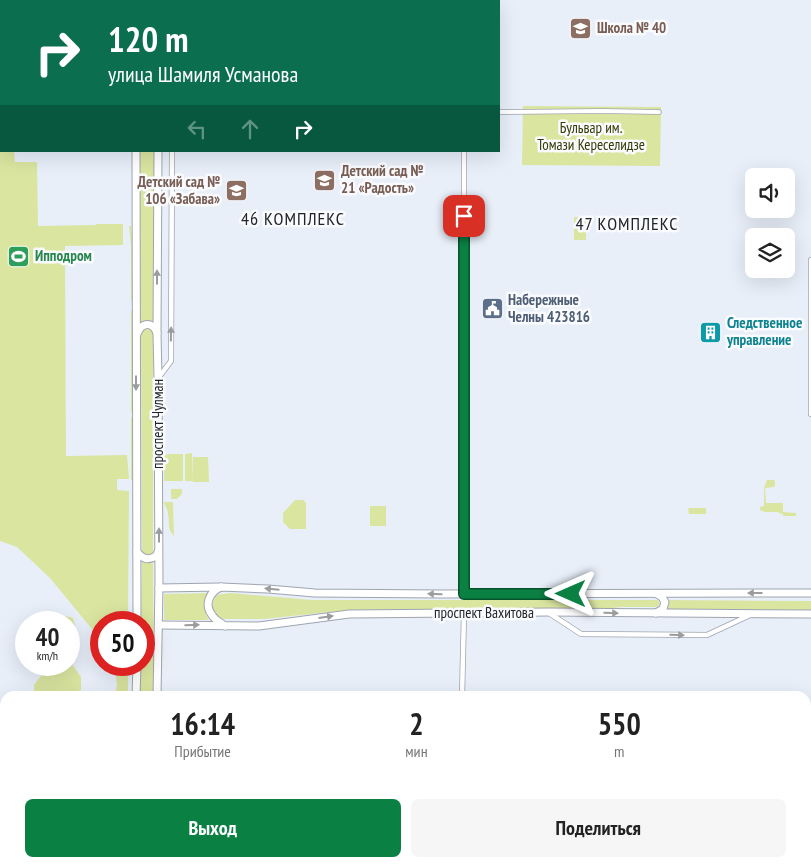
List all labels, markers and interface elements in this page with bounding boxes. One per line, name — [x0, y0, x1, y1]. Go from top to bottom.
text: 120 m — [108, 16, 189, 62]
school or university icon: Школа № 40 — [569, 16, 593, 40]
place label: Школа № 40 — [597, 18, 666, 37]
icon: right — [25, 20, 90, 85]
text: улица Шамиля Усманова — [108, 60, 298, 88]
icon: left — [183, 115, 211, 143]
icon: ahead — [236, 115, 264, 143]
icon: right — [289, 115, 317, 143]
park label: Бульвар им. Томази Кереселидзе — [537, 118, 645, 154]
place label: Детский сад № 21 «Радость» — [341, 161, 424, 197]
school or university icon: Детский сад № 21 «Радость» — [313, 168, 337, 192]
map controls — [745, 168, 795, 278]
button: sound — [745, 168, 795, 218]
place label: Детский сад № 106 «Забава» — [138, 172, 220, 208]
school or university icon: Детский сад № 106 «Забава» — [224, 179, 248, 203]
pin — [443, 195, 485, 237]
icon: arrive — [450, 202, 478, 230]
district label: 46 КОМПЛЕКС — [241, 207, 345, 230]
district label: 47 КОМПЛЕКС — [575, 212, 679, 235]
button: layers — [745, 228, 795, 278]
sports icon: Ипподром — [7, 244, 31, 268]
place label: Ипподром — [35, 246, 92, 265]
one-way arrow — [153, 269, 161, 285]
place label: Набережные Челны 423816 — [508, 290, 590, 326]
public building icon: Набережные Челны 423816 — [480, 297, 504, 321]
place label: Следственное управление — [726, 313, 802, 349]
building icon: Следственное управление — [699, 320, 723, 344]
one-way arrow — [167, 326, 175, 342]
one-way arrow — [132, 375, 140, 391]
street label: проспект Чулман — [148, 379, 167, 469]
one-way arrow — [155, 527, 163, 543]
position arrow — [544, 567, 596, 619]
one-way arrow — [264, 585, 280, 593]
one-way arrow — [746, 589, 762, 597]
one-way arrow — [426, 590, 442, 598]
street label: проспект Вахитова — [434, 603, 534, 622]
one-way arrow — [603, 609, 619, 617]
speed limit sign: 50 — [90, 611, 155, 676]
one-way arrow — [319, 613, 335, 621]
text: 40 — [36, 621, 59, 653]
one-way arrow — [184, 621, 200, 629]
one-way arrow — [670, 631, 686, 639]
text: km/h — [37, 648, 58, 663]
text: 16:14 — [170, 704, 235, 743]
text: 2 — [409, 704, 424, 743]
text: 550 — [598, 704, 641, 743]
text: Прибытие — [174, 741, 231, 761]
text: мин — [405, 741, 428, 761]
text: m — [614, 741, 625, 761]
button: Выход — [25, 799, 401, 857]
button: Поделиться — [411, 799, 786, 857]

